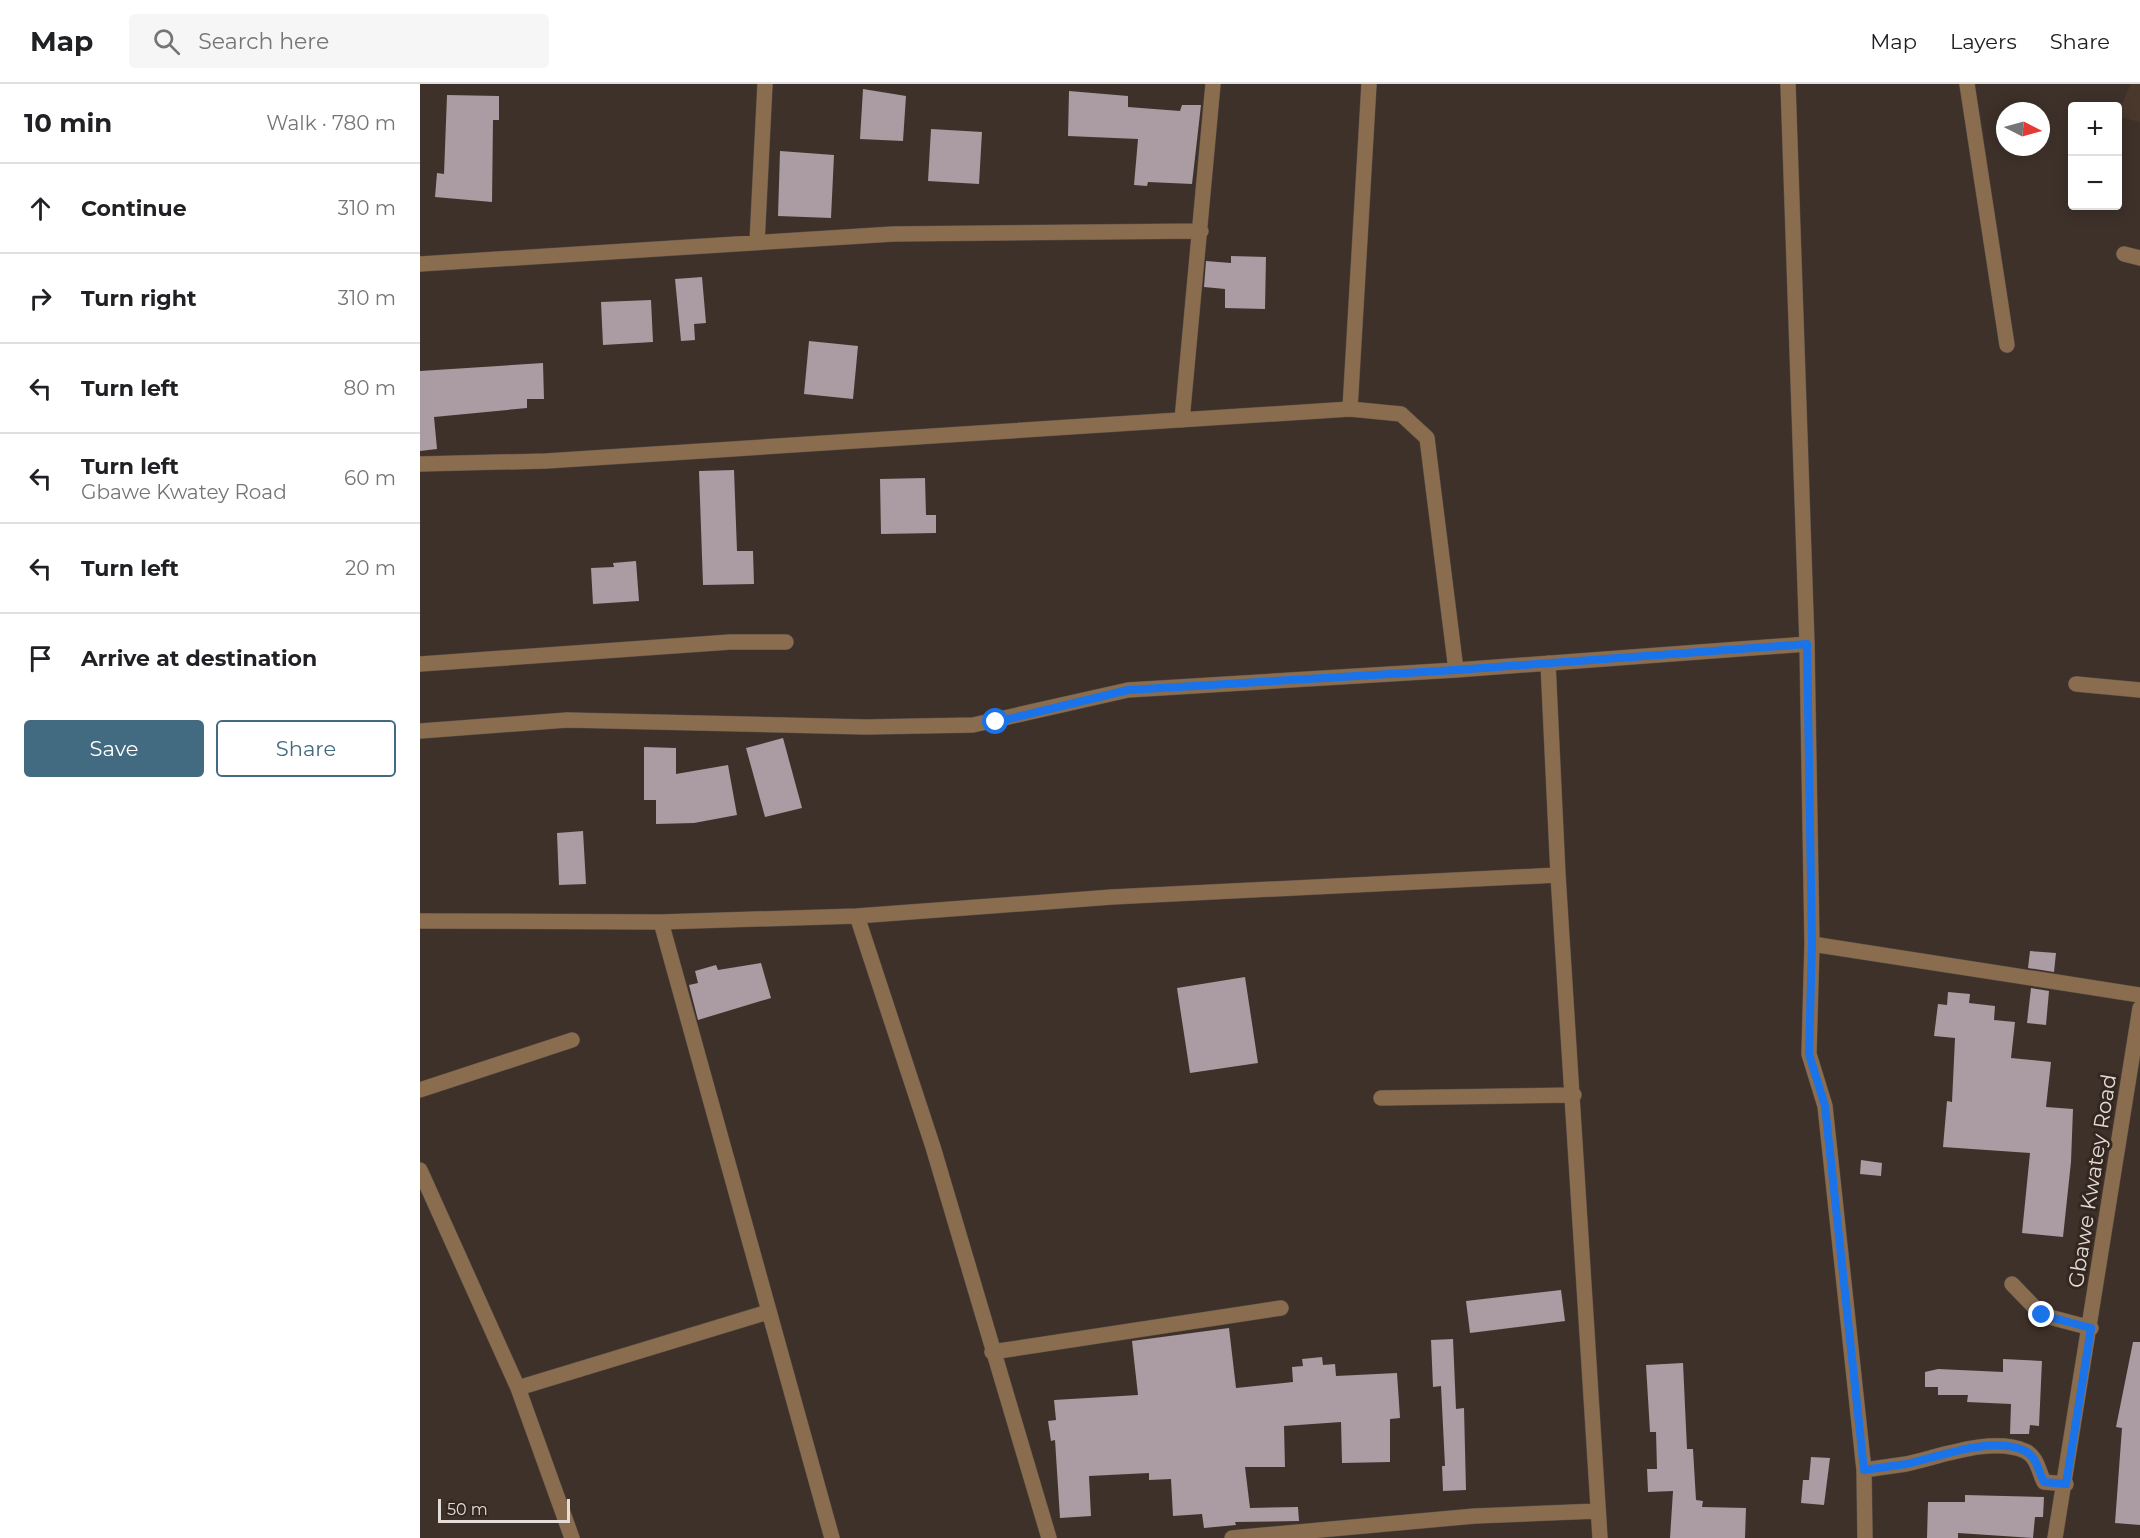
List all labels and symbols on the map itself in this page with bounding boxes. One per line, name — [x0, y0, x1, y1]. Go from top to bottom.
north arrow — [1996, 102, 2050, 156]
route start — [982, 708, 1008, 734]
street label: Gbawe Kwatey Road — [2063, 1072, 2121, 1290]
route end — [2028, 1301, 2054, 1327]
scale bar — [438, 1496, 570, 1524]

